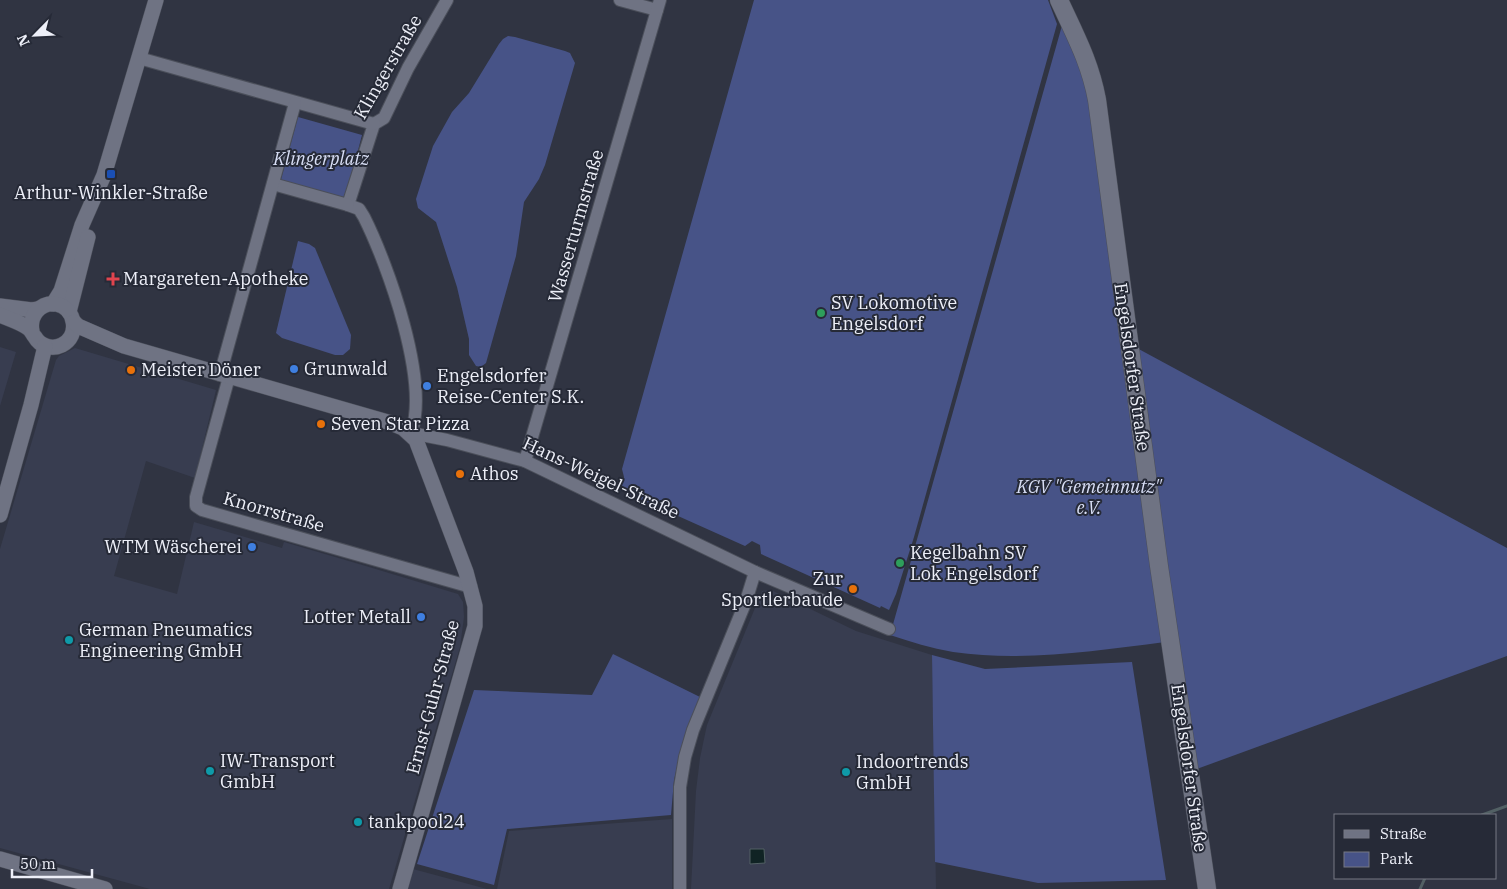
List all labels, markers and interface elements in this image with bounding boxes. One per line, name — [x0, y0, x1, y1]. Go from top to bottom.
north arrow — [10, 10, 60, 60]
street label: Klingerstraße — [348, 11, 427, 123]
text: N — [13, 32, 34, 49]
park label: Klingerplatz — [272, 147, 370, 170]
street label: Wasserturmstraße — [543, 147, 608, 305]
marker: Arthur-Winkler-Straße — [105, 168, 117, 180]
place label: Arthur-Winkler-Straße — [14, 181, 208, 204]
place label: Margareten-Apotheke — [123, 267, 308, 290]
marker: Margareten-Apotheke — [107, 273, 119, 285]
street label: Engelsdorfer Straße — [1109, 281, 1156, 453]
place label: SV Lokomotive Engelsdorf — [831, 291, 957, 335]
marker: SV Lokomotive Engelsdorf — [815, 307, 827, 319]
place label: Grunwald — [304, 357, 388, 380]
place label: Meister Döner — [141, 358, 261, 381]
marker: Grunwald — [288, 363, 300, 375]
marker: Meister Döner — [125, 364, 137, 376]
place label: Engelsdorfer Reise-Center S.K. — [437, 364, 584, 408]
marker: Engelsdorfer Reise-Center S.K. — [421, 380, 433, 392]
place label: Seven Star Pizza — [331, 412, 470, 435]
marker: Seven Star Pizza — [315, 418, 327, 430]
street label: Hans-Weigel-Straße — [519, 431, 683, 524]
place label: Athos — [470, 462, 519, 485]
marker: Athos — [454, 468, 466, 480]
park label: KGV "Gemeinnutz" e.V. — [1016, 475, 1163, 519]
street label: Knorrstraße — [221, 486, 327, 537]
place label: WTM Wäscherei — [104, 535, 242, 558]
marker: WTM Wäscherei — [246, 541, 258, 553]
place label: Kegelbahn SV Lok Engelsdorf — [910, 541, 1039, 585]
marker: Kegelbahn SV Lok Engelsdorf — [894, 557, 906, 569]
place label: Zur Sportlerbaude — [721, 567, 843, 611]
marker: Zur Sportlerbaude — [847, 583, 859, 595]
place label: Lotter Metall — [304, 605, 411, 628]
marker: Lotter Metall — [415, 611, 427, 623]
street label: Ernst-Guhr-Straße — [401, 617, 464, 777]
place label: German Pneumatics Engineering GmbH — [79, 618, 253, 662]
marker: German Pneumatics Engineering GmbH — [63, 634, 75, 646]
street label: Engelsdorfer Straße — [1166, 682, 1213, 854]
place label: IW-Transport GmbH — [220, 749, 335, 793]
place label: Indoortrends GmbH — [856, 750, 969, 794]
marker: IW-Transport GmbH — [204, 765, 216, 777]
marker: Indoortrends GmbH — [840, 766, 852, 778]
place label: tankpool24 — [368, 810, 465, 833]
legend — [1334, 814, 1497, 879]
marker: tankpool24 — [352, 816, 364, 828]
text: Straße — [1380, 824, 1427, 843]
scale bar — [12, 846, 92, 878]
text: Park — [1380, 849, 1413, 868]
text: 50 m — [20, 854, 56, 873]

